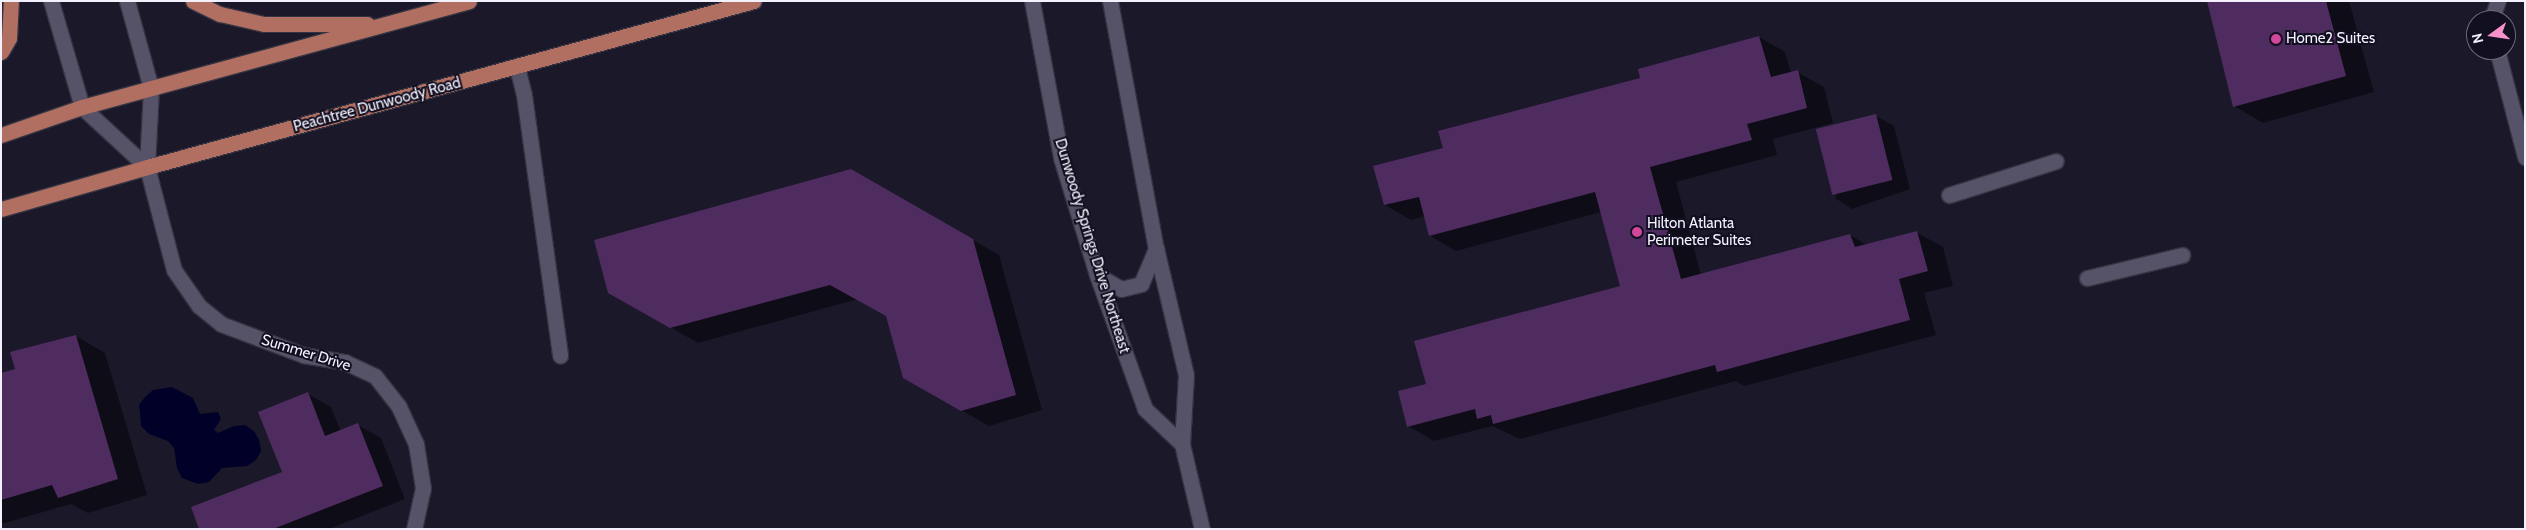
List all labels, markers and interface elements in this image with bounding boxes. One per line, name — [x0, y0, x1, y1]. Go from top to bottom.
north arrow — [2466, 10, 2516, 60]
place label: Home2 Suites — [2286, 30, 2375, 48]
text: N — [2467, 31, 2487, 45]
marker: Home2 Suites — [2270, 33, 2282, 45]
street label: Peachtree Dunwoody Road — [291, 74, 463, 136]
street label: Dunwoody Springs Drive Northeast — [1051, 136, 1133, 356]
place label: Hilton Atlanta Perimeter Suites — [1647, 214, 1751, 249]
marker: Hilton Atlanta Perimeter Suites — [1631, 226, 1643, 238]
street label: Summer Drive — [259, 331, 353, 375]

